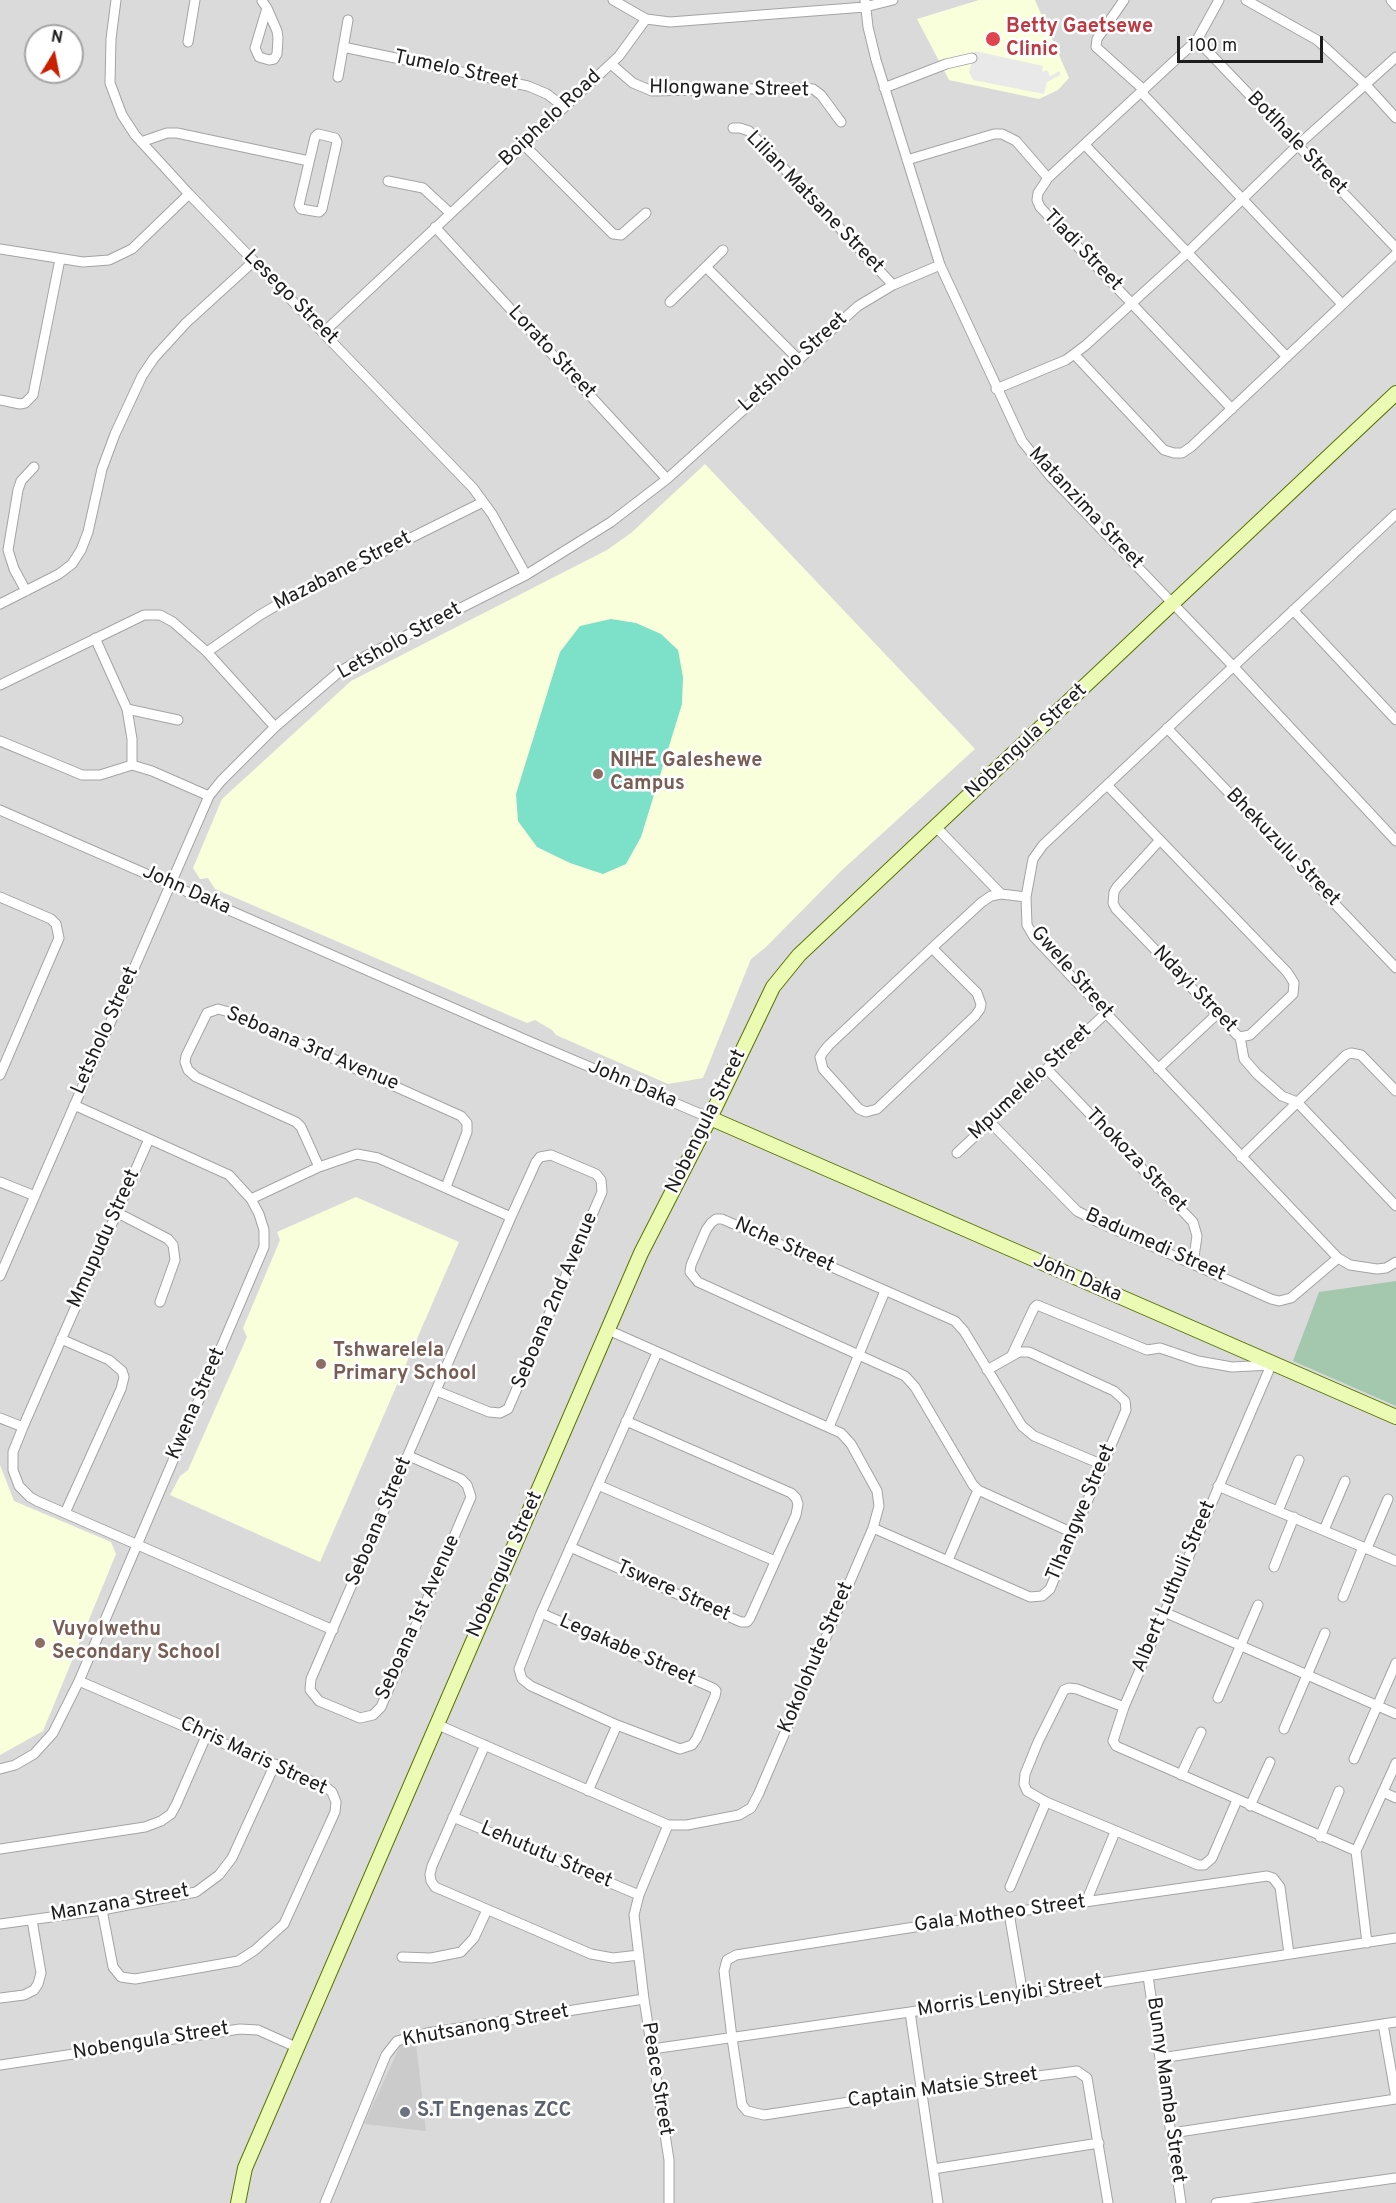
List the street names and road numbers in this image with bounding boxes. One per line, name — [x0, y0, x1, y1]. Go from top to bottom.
street label: Tumelo Street — [392, 46, 520, 96]
street label: Boiphelo Road — [495, 66, 607, 172]
street label: Hlongwane Street — [649, 77, 809, 103]
street label: Botlhale Street — [1241, 87, 1351, 201]
street label: Lilian Matsane Street — [740, 127, 888, 279]
street label: Tladi Street — [1037, 205, 1127, 297]
street label: Lesego Street — [238, 246, 342, 350]
street label: Lorato Street — [502, 302, 600, 404]
street label: Letsholo Street — [735, 308, 853, 418]
street label: Matanzima Street — [1022, 443, 1148, 575]
street label: Mazabane Street — [270, 527, 416, 617]
street label: Letsholo Street — [334, 598, 466, 686]
street label: Nobengula Street — [961, 680, 1093, 804]
street label: Bhekuzulu Street — [1220, 784, 1344, 912]
street label: John Daka — [138, 861, 234, 921]
street label: Gwele Street — [1025, 922, 1117, 1024]
street label: Ndayi Street — [1147, 942, 1241, 1038]
street label: Letsholo Street — [67, 963, 145, 1099]
street label: Seboana 3rd Avenue — [222, 1003, 402, 1097]
street label: Mpumelelo Street — [965, 1020, 1097, 1146]
street label: Nobengula Street — [662, 1046, 752, 1198]
street label: John Daka — [584, 1056, 680, 1114]
street label: Thokoza Street — [1079, 1104, 1191, 1218]
street label: Mmupudu Street — [64, 1166, 146, 1312]
street label: Badumedi Street — [1081, 1204, 1229, 1288]
street label: Seboana 2nd Avenue — [508, 1209, 604, 1393]
street label: Nche Street — [731, 1213, 837, 1279]
street label: John Daka — [1029, 1250, 1125, 1308]
street label: Kwena Street — [163, 1344, 231, 1464]
street label: Tlhangwe Street — [1042, 1441, 1122, 1585]
street label: Seboana Street — [342, 1454, 418, 1590]
street label: Nobengula Street — [463, 1488, 549, 1642]
street label: Albert Luthuli Street — [1128, 1498, 1222, 1676]
street label: Seboana 1st Avenue — [372, 1532, 466, 1704]
street label: Tswere Street — [612, 1556, 734, 1628]
street label: Kokolohute Street — [774, 1579, 860, 1737]
street label: Legakabe Street — [555, 1610, 699, 1692]
street label: Chris Maris Street — [176, 1712, 330, 1802]
street label: Lehututu Street — [476, 1817, 616, 1895]
street label: Manzana Street — [49, 1880, 191, 1928]
street label: Gala Motheo Street — [913, 1891, 1087, 1939]
street label: Morris Lenyibi Street — [916, 1971, 1104, 2023]
street label: Bunny Mamba Street — [1140, 1995, 1190, 2185]
street label: Khutsanong Street — [401, 2001, 571, 2053]
street label: Nobengula Street — [71, 2018, 231, 2066]
street label: Peace Street — [635, 2020, 677, 2138]
street label: Captain Matsie Street — [846, 2064, 1040, 2114]

